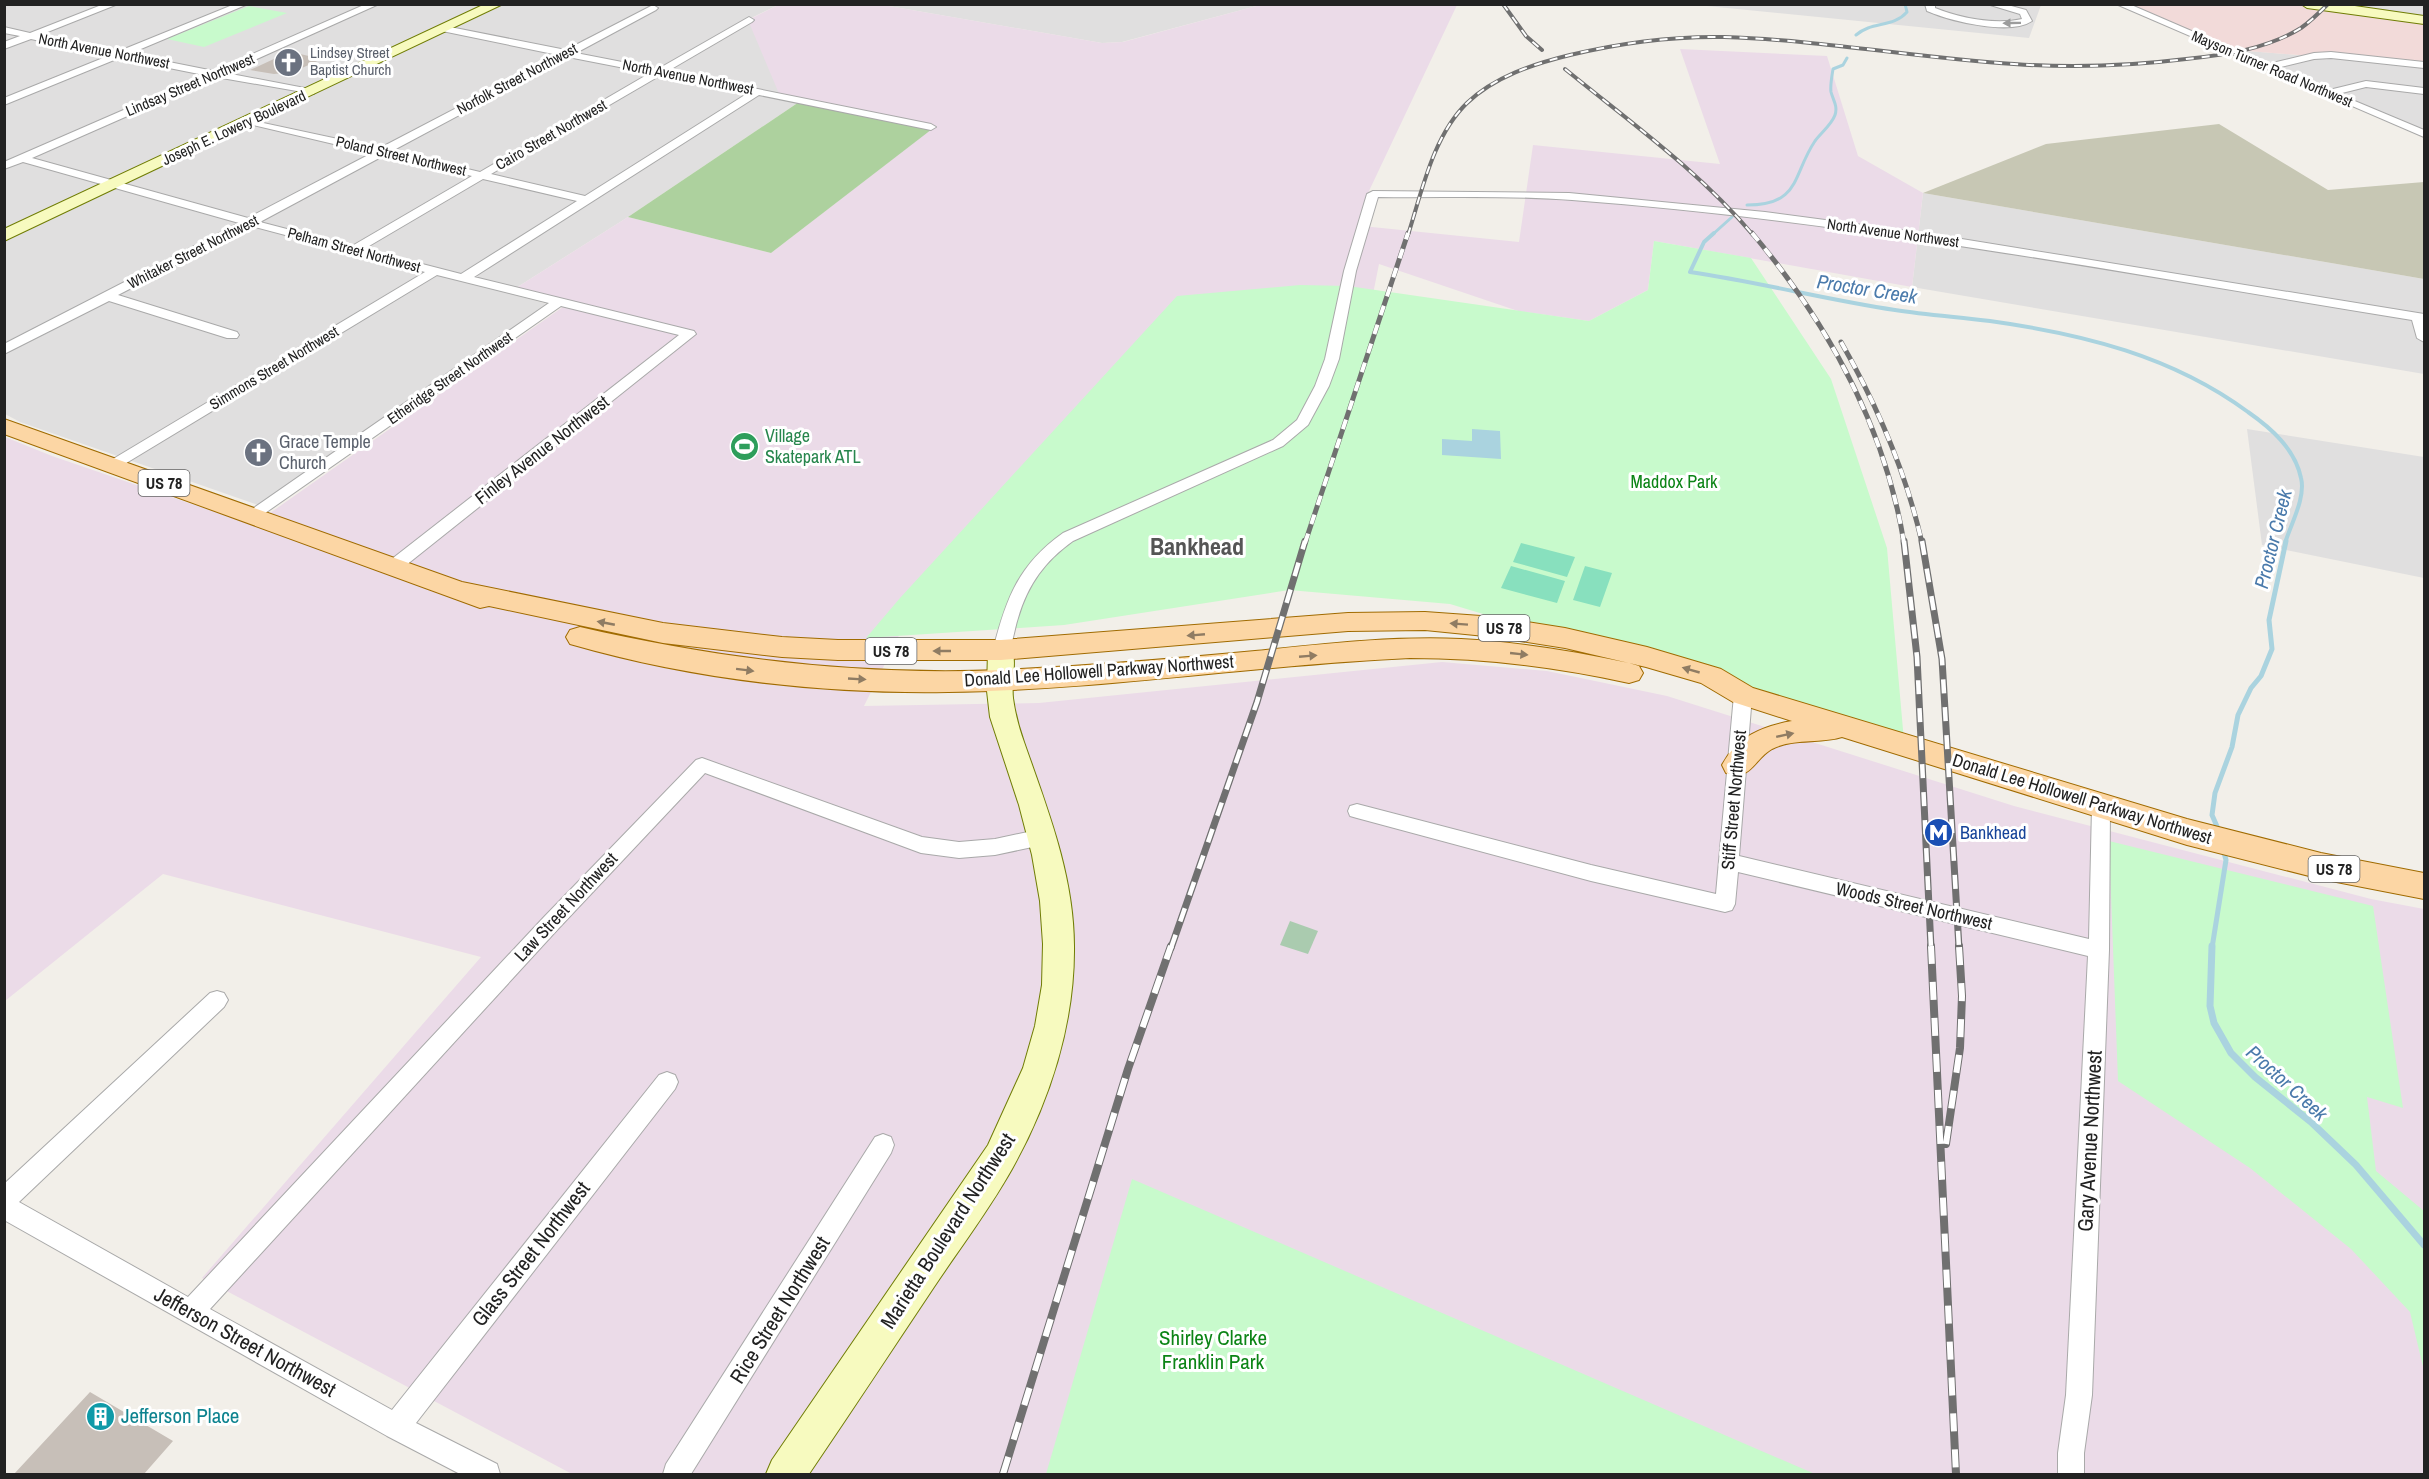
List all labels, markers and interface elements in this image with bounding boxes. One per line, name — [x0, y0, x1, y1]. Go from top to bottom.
one-way arrow — [2002, 18, 2021, 28]
street label: Mayson Turner Road Northwest — [2188, 25, 2356, 112]
street label: North Avenue Northwest — [37, 28, 172, 74]
street label: Norfolk Street Northwest — [453, 38, 581, 119]
place label: Lindsey Street Baptist Church — [310, 42, 391, 80]
church icon: Lindsey Street Baptist Church — [273, 46, 305, 78]
street label: Lindsay Street Northwest — [122, 48, 258, 121]
street label: North Avenue Northwest — [621, 54, 756, 100]
street label: Joseph E. Lowery Boulevard — [158, 85, 309, 170]
street label: Cairo Street Northwest — [491, 94, 611, 175]
street label: Poland Street Northwest — [334, 130, 469, 181]
street label: Whitaker Street Northwest — [124, 209, 262, 294]
street label: North Avenue Northwest — [1826, 213, 1961, 252]
street label: Pelham Street Northwest — [285, 222, 423, 278]
water label: Proctor Creek — [1815, 267, 1920, 310]
street label: Simmons Street Northwest — [205, 320, 343, 414]
street label: Etheridge Street Northwest — [383, 326, 517, 429]
street label: Finley Avenue Northwest — [469, 389, 614, 510]
place label: Village Skatepark ATL — [765, 423, 861, 469]
place label: Grace Temple Church — [279, 429, 371, 475]
sports icon: Village Skatepark ATL — [728, 430, 760, 462]
church icon: Grace Temple Church — [242, 436, 274, 468]
park label: Maddox Park — [1631, 469, 1718, 494]
road number: US 78 — [138, 470, 190, 496]
water label: Proctor Creek — [2247, 486, 2298, 591]
district label: Bankhead — [1150, 530, 1244, 562]
road number: US 78 — [1478, 615, 1530, 641]
one-way arrow — [596, 618, 615, 627]
one-way arrow — [1450, 619, 1469, 629]
one-way arrow — [1186, 630, 1205, 640]
road number: US 78 — [866, 638, 916, 664]
one-way arrow — [933, 646, 952, 656]
street label: Donald Lee Hollowell Parkway Northwest — [963, 649, 1234, 692]
one-way arrow — [1510, 649, 1529, 659]
one-way arrow — [1298, 651, 1317, 661]
one-way arrow — [735, 665, 754, 675]
one-way arrow — [1682, 665, 1700, 674]
one-way arrow — [847, 675, 866, 684]
street label: Stiff Street Northwest — [1715, 729, 1752, 871]
one-way arrow — [1776, 729, 1794, 739]
street label: Donald Lee Hollowell Parkway Northwest — [1949, 747, 2215, 850]
metro station icon: Bankhead — [1923, 817, 1955, 849]
place label: Bankhead — [1960, 820, 2026, 845]
street label: Law Street Northwest — [508, 847, 623, 967]
road number: US 78 — [2308, 856, 2360, 882]
street label: Woods Street Northwest — [1833, 875, 1995, 936]
water label: Proctor Creek — [2241, 1039, 2335, 1127]
street label: Gary Avenue Northwest — [2070, 1049, 2109, 1232]
street label: Marietta Boulevard Northwest — [873, 1127, 1022, 1334]
street label: Glass Street Northwest — [465, 1175, 597, 1332]
street label: Rice Street Northwest — [723, 1230, 837, 1389]
street label: Jefferson Street Northwest — [149, 1280, 341, 1404]
park label: Shirley Clarke Franklin Park — [1159, 1323, 1267, 1376]
building icon: Jefferson Place — [84, 1400, 116, 1432]
place label: Jefferson Place — [121, 1401, 239, 1430]

